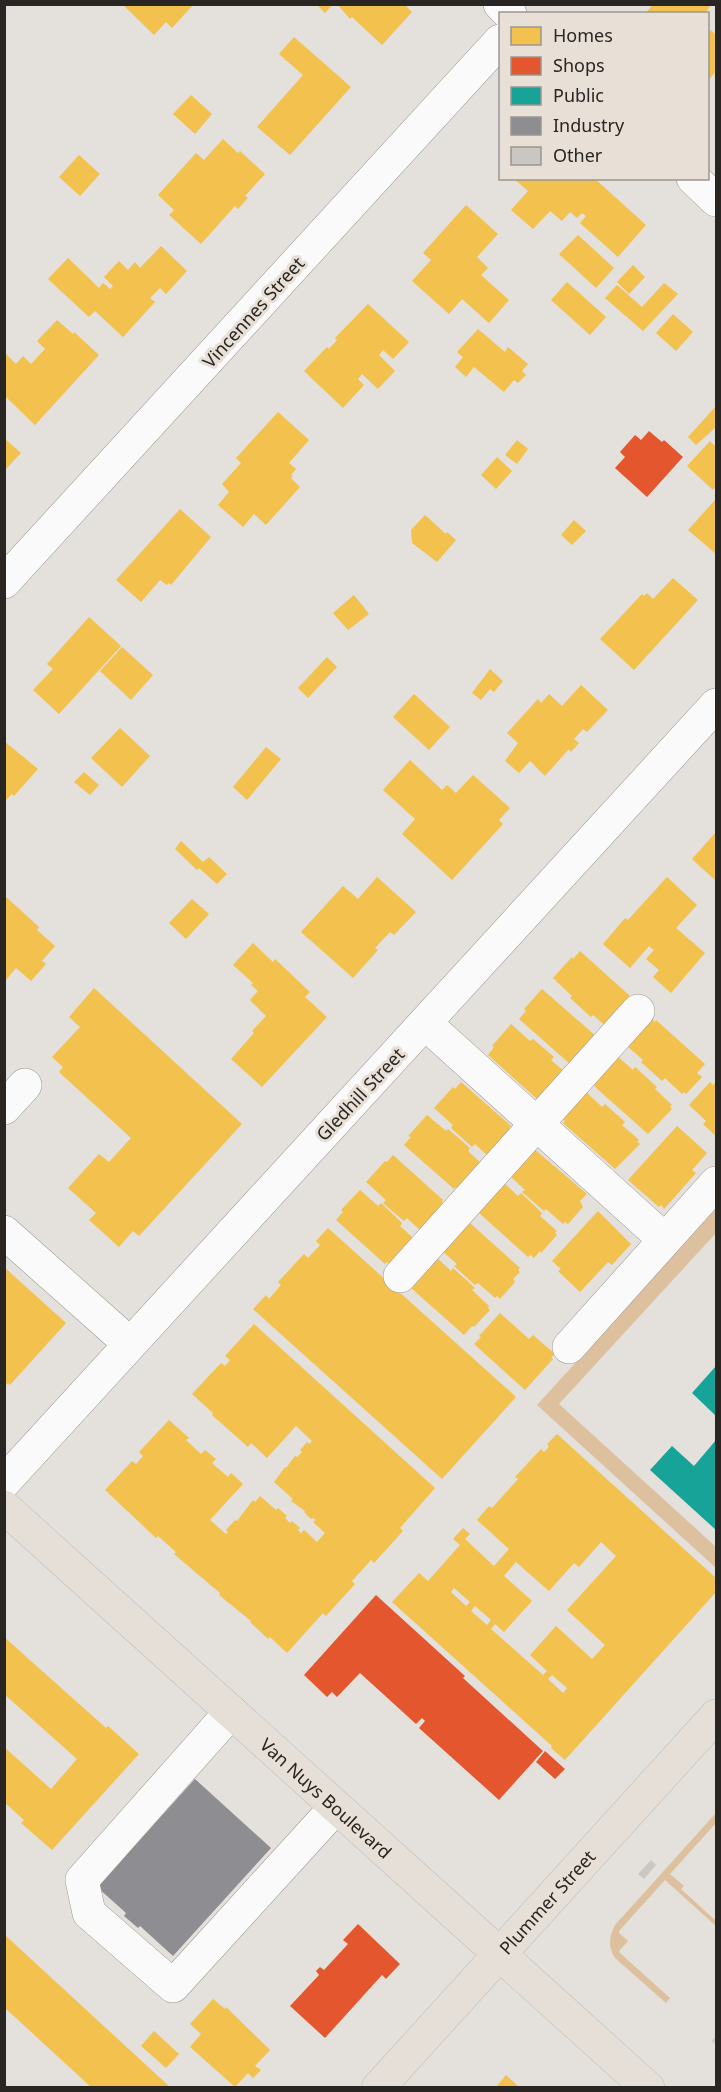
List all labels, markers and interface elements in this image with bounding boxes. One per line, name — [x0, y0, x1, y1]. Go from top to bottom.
legend — [499, 12, 709, 180]
text: Homes — [553, 23, 613, 47]
text: Shops — [553, 53, 605, 77]
text: Public — [553, 83, 604, 107]
text: Industry — [553, 113, 625, 137]
text: Other — [553, 143, 603, 167]
street label: Vincennes Street — [197, 251, 310, 373]
street label: Gledhill Street — [311, 1042, 410, 1146]
street label: Van Nuys Boulevard — [255, 1732, 397, 1864]
street label: Plummer Street — [494, 1844, 601, 1959]

